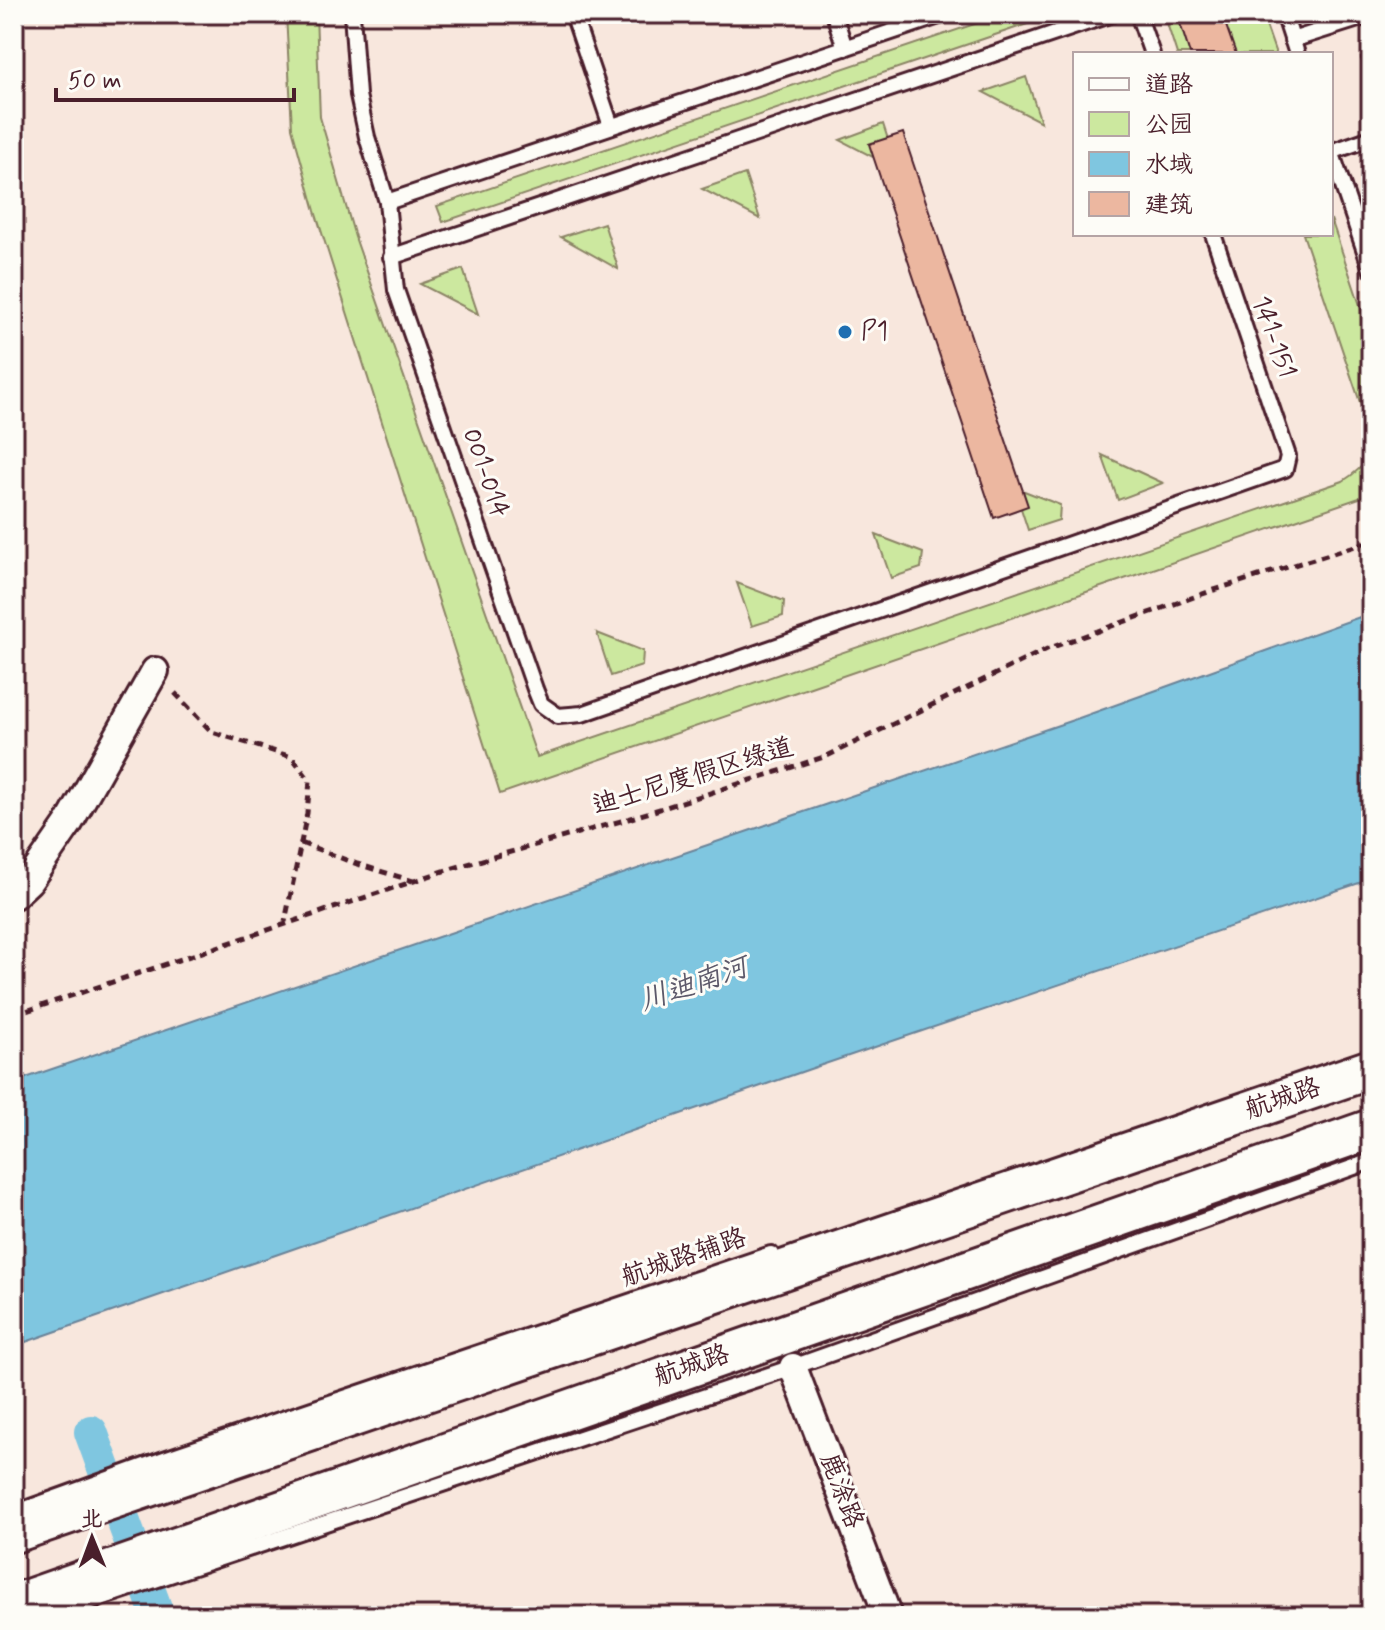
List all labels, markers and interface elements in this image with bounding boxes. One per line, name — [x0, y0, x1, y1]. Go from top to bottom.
scale bar — [56, 52, 294, 102]
legend — [1073, 52, 1333, 236]
text: 50 m — [68, 66, 122, 97]
text: 道路 — [1145, 70, 1193, 101]
text: 公园 — [1145, 110, 1193, 141]
text: 水域 — [1145, 150, 1193, 181]
text: 建筑 — [1145, 190, 1193, 221]
street label: 141-151 — [1243, 291, 1303, 383]
place label: P1 — [861, 315, 888, 349]
marker: P1 — [836, 323, 854, 341]
street label: 001-014 — [454, 424, 516, 522]
street label: 迪士尼度假区绿道 — [589, 730, 797, 824]
water label: 川迪南河 — [635, 948, 757, 1021]
street label: 航城路 — [1241, 1070, 1325, 1128]
street label: 航城路辅路 — [617, 1221, 751, 1295]
street label: 航城路 — [650, 1337, 734, 1395]
street label: 鹿涂路 — [811, 1448, 871, 1534]
north arrow — [52, 1498, 132, 1578]
text: 北 — [80, 1506, 103, 1534]

